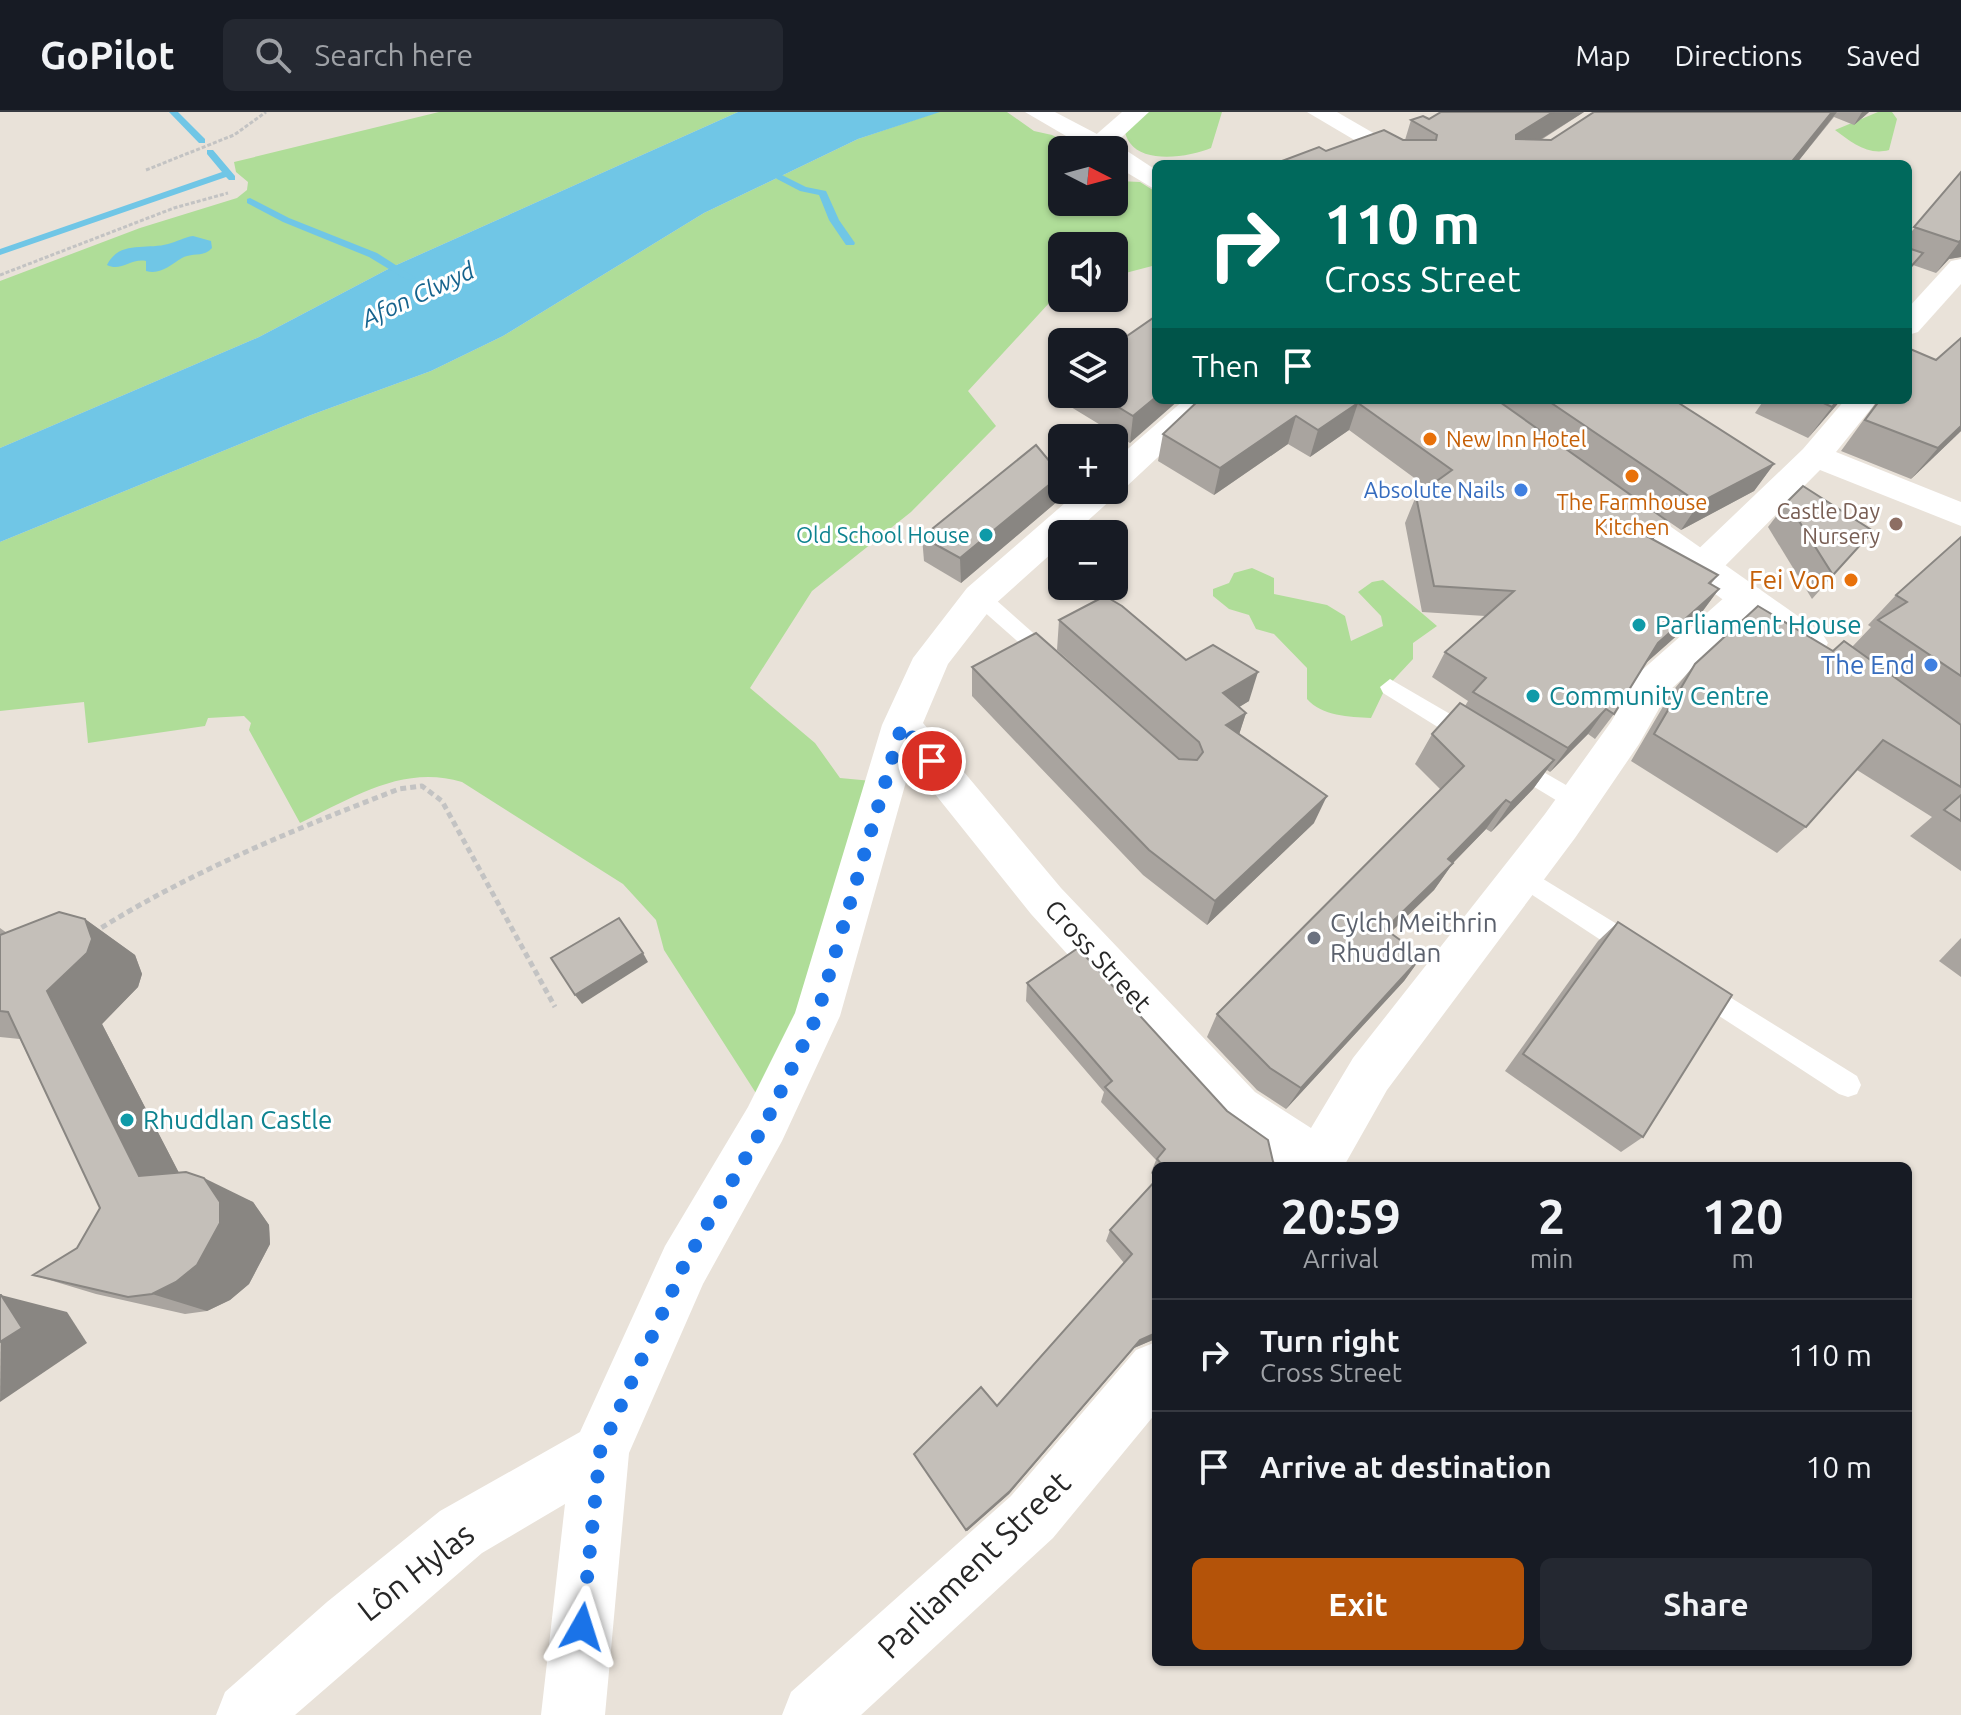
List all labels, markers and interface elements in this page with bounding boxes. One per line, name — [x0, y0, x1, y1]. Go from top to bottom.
search box — [223, 19, 783, 91]
icon: search — [251, 33, 295, 77]
text: GoPilot — [40, 34, 175, 76]
text: Search here — [315, 38, 473, 72]
text: Map — [1575, 40, 1631, 71]
text: Directions — [1675, 40, 1802, 71]
text: Saved — [1846, 40, 1921, 71]
north arrow — [1048, 136, 1128, 216]
map controls — [1048, 136, 1128, 600]
icon: right — [1192, 192, 1296, 296]
text: 110 m — [1324, 192, 1480, 255]
button: sound — [1048, 232, 1128, 312]
water label: Afon Clwyd — [356, 256, 479, 333]
text: Cross Street — [1324, 258, 1521, 299]
button: layers — [1048, 328, 1128, 408]
icon: arrive — [1276, 344, 1320, 388]
text: Then — [1192, 349, 1260, 383]
button: + — [1048, 424, 1128, 504]
place label: New Inn Hotel — [1446, 426, 1587, 451]
marker: New Inn Hotel — [1421, 430, 1439, 448]
marker: The Farmhouse Kitchen — [1623, 467, 1641, 485]
place label: Absolute Nails — [1364, 477, 1505, 502]
marker: Absolute Nails — [1512, 481, 1530, 499]
place label: The Farmhouse Kitchen — [1556, 489, 1708, 539]
place label: Castle Day Nursery — [1777, 498, 1880, 548]
marker: Castle Day Nursery — [1887, 515, 1905, 533]
button: − — [1048, 520, 1128, 600]
place label: Old School House — [796, 522, 970, 547]
marker: Old School House — [977, 526, 995, 544]
place label: Fei Von — [1749, 565, 1835, 594]
marker: Fei Von — [1842, 571, 1860, 589]
place label: Parliament House — [1655, 610, 1862, 639]
marker: Parliament House — [1630, 616, 1648, 634]
place label: The End — [1821, 650, 1915, 679]
marker: The End — [1922, 656, 1940, 674]
place label: Community Centre — [1549, 681, 1769, 710]
marker: Community Centre — [1524, 687, 1542, 705]
pin — [898, 727, 966, 795]
icon: arrive — [910, 739, 954, 783]
street label: Cross Street — [1039, 894, 1157, 1018]
place label: Cylch Meithrin Rhuddlan — [1330, 908, 1498, 967]
marker: Cylch Meithrin Rhuddlan — [1305, 929, 1323, 947]
place label: Rhuddlan Castle — [143, 1105, 332, 1134]
marker: Rhuddlan Castle — [118, 1111, 136, 1129]
text: 20:59 — [1281, 1189, 1401, 1243]
text: 2 — [1538, 1189, 1565, 1243]
text: 120 — [1702, 1189, 1783, 1243]
text: Arrival — [1303, 1244, 1379, 1273]
text: min — [1530, 1244, 1573, 1273]
text: m — [1731, 1244, 1754, 1273]
text: Turn right — [1260, 1324, 1400, 1358]
icon: right — [1192, 1333, 1236, 1377]
text: 110 m — [1788, 1338, 1872, 1372]
text: Cross Street — [1260, 1358, 1402, 1387]
icon: arrive — [1192, 1445, 1236, 1489]
text: Arrive at destination — [1260, 1450, 1552, 1484]
text: 10 m — [1805, 1450, 1872, 1484]
street label: Parliament Street — [870, 1463, 1077, 1665]
street label: Lôn Hylas — [350, 1515, 480, 1628]
button: Exit — [1192, 1558, 1524, 1650]
button: Share — [1540, 1558, 1872, 1650]
position arrow — [540, 1585, 624, 1669]

